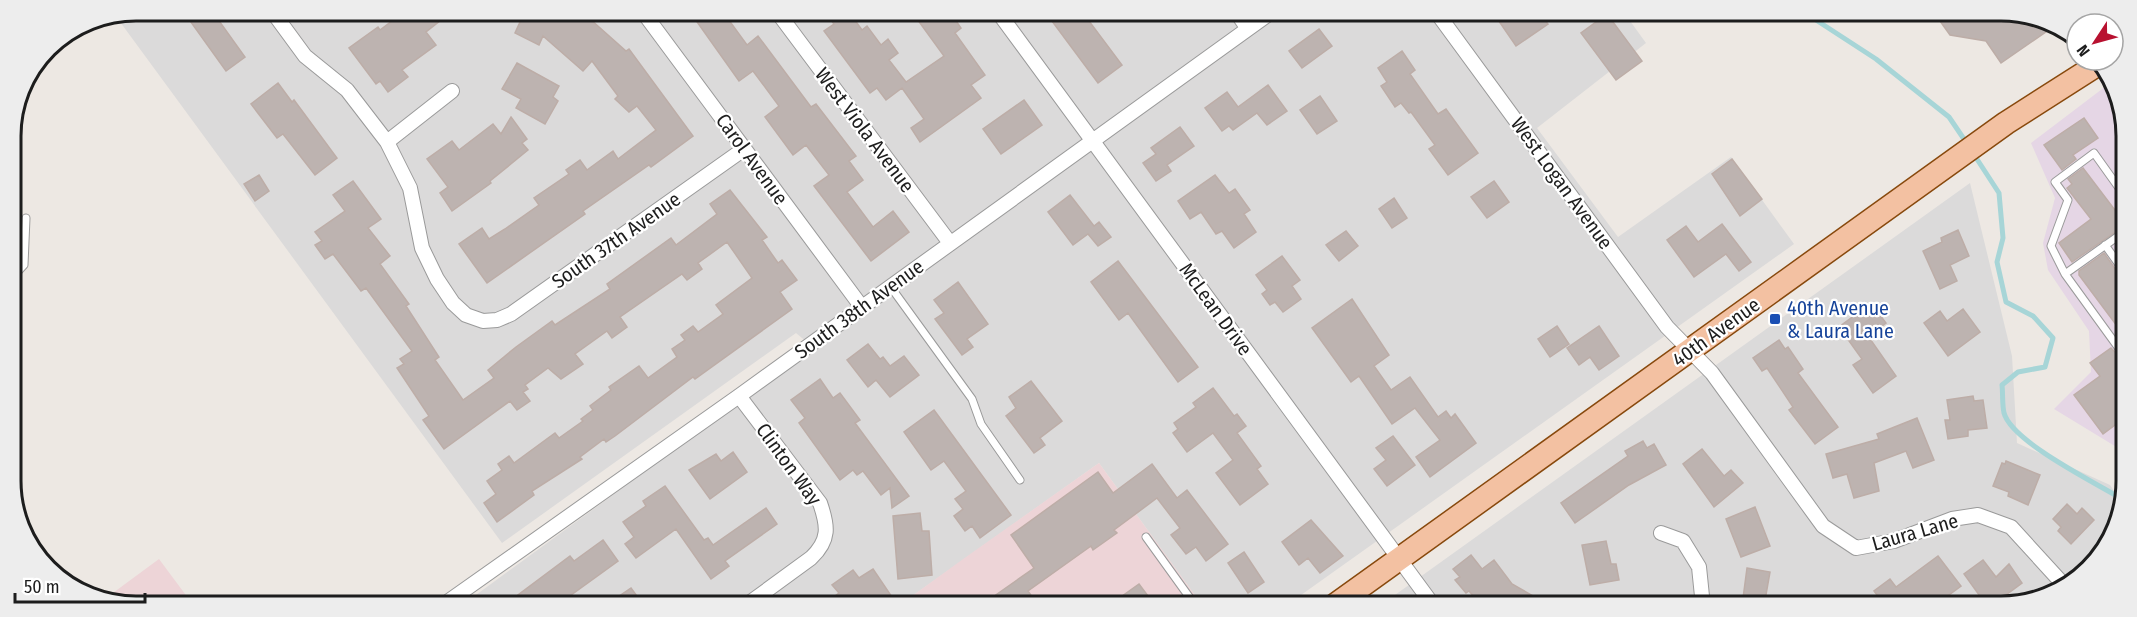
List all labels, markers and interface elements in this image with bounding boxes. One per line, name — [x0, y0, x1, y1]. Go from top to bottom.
north arrow — [2065, 12, 2125, 72]
text: N — [2073, 41, 2094, 60]
street label: West Viola Avenue — [810, 63, 920, 197]
street label: Carol Avenue — [711, 109, 793, 209]
street label: West Logan Avenue — [1506, 112, 1618, 254]
street label: South 37th Avenue — [547, 187, 685, 293]
street label: South 38th Avenue — [790, 254, 928, 364]
street label: McLean Drive — [1174, 258, 1258, 360]
street label: 40th Avenue — [1668, 292, 1764, 372]
place label: 40th Avenue & Laura Lane — [1787, 296, 1894, 343]
marker: 40th Avenue & Laura Lane — [1768, 312, 1782, 326]
street label: Clinton Way — [751, 418, 827, 510]
street label: Laura Lane — [1869, 508, 1961, 556]
scale bar — [15, 566, 146, 604]
text: 50 m — [24, 576, 60, 598]

